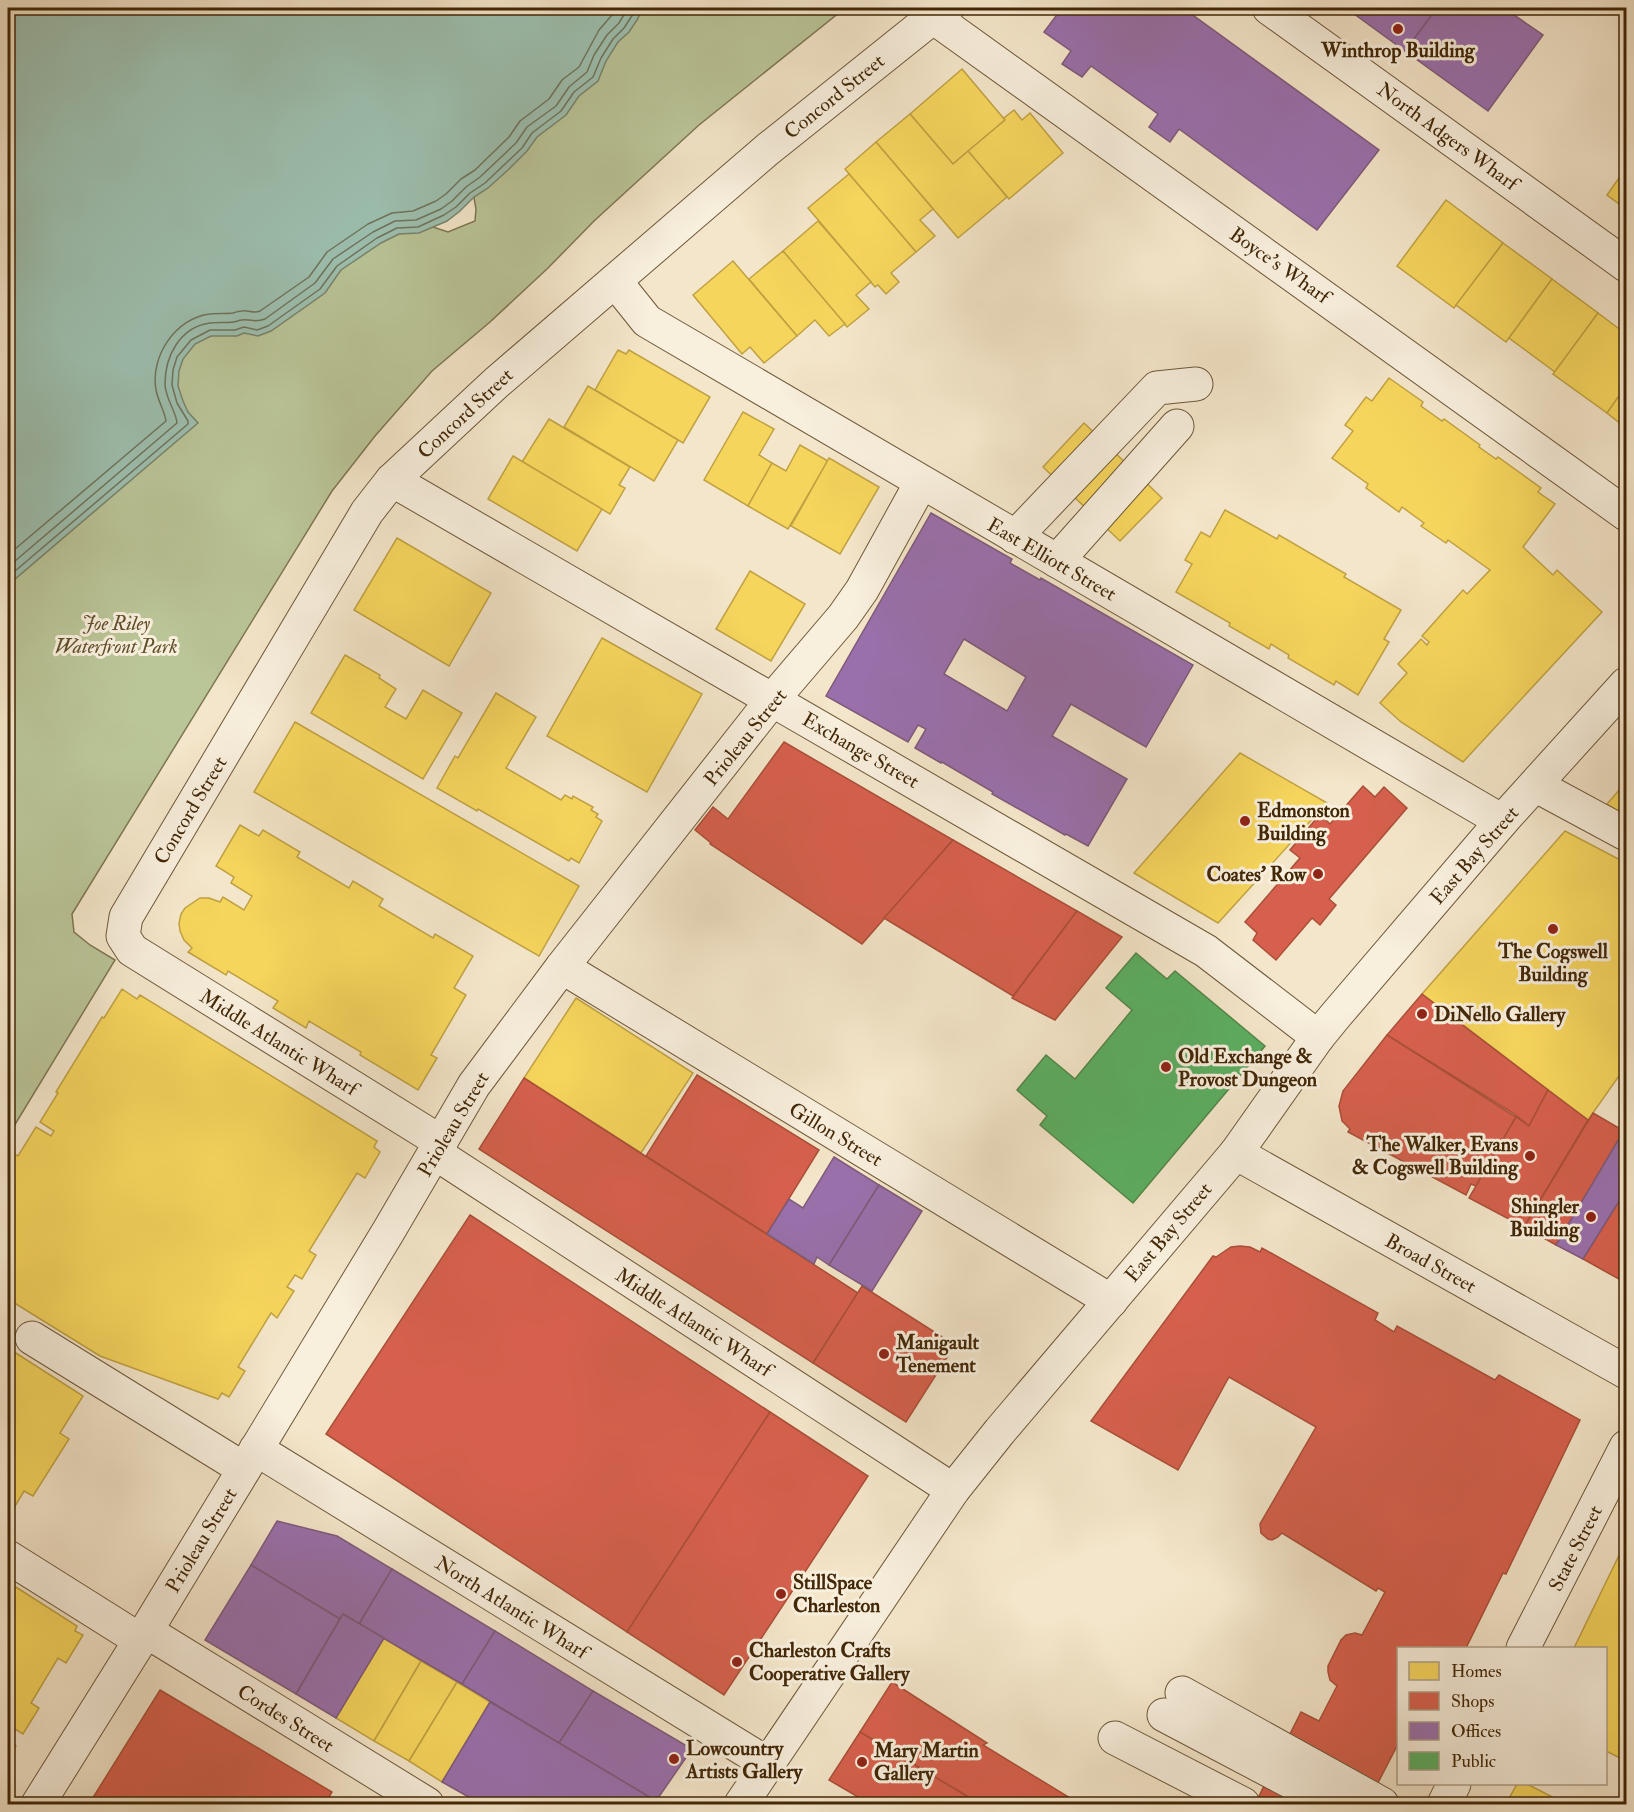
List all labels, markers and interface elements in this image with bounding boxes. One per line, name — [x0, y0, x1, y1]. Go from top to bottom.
marker: Winthrop Building — [1391, 22, 1405, 36]
place label: Winthrop Building — [1320, 38, 1476, 64]
street label: Concord Street — [779, 48, 890, 144]
street label: North Adgers Wharf — [1372, 77, 1526, 198]
street label: Boyce's Wharf — [1225, 222, 1338, 311]
street label: Concord Street — [412, 362, 519, 464]
street label: East Elliott Street — [983, 512, 1121, 607]
park label: Joe Riley Waterfront Park — [54, 611, 178, 659]
street label: Prioleau Street — [699, 683, 793, 791]
street label: Exchange Street — [798, 707, 924, 794]
street label: Concord Street — [148, 751, 233, 869]
place label: Edmonston Building — [1257, 798, 1351, 847]
street label: East Bay Street — [1425, 801, 1524, 910]
marker: Edmonston Building — [1238, 814, 1252, 828]
place label: Coates' Row — [1207, 862, 1307, 887]
marker: Coates' Row — [1311, 867, 1325, 881]
marker: The Cogswell Building — [1546, 922, 1560, 936]
place label: The Cogswell Building — [1497, 939, 1609, 988]
street label: Middle Atlantic Wharf — [195, 984, 365, 1103]
place label: DiNello Gallery — [1434, 1002, 1566, 1028]
marker: DiNello Gallery — [1415, 1007, 1429, 1021]
place label: Old Exchange & Provost Dungeon — [1178, 1044, 1318, 1093]
marker: Old Exchange & Provost Dungeon — [1159, 1060, 1173, 1074]
street label: Prioleau Street — [412, 1067, 495, 1181]
street label: Gillon Street — [784, 1097, 887, 1172]
place label: The Walker, Evans & Cogswell Building — [1352, 1132, 1519, 1181]
marker: The Walker, Evans & Cogswell Building — [1523, 1149, 1537, 1163]
street label: East Bay Street — [1119, 1177, 1218, 1287]
place label: Shingler Building — [1510, 1194, 1580, 1243]
marker: Shingler Building — [1584, 1210, 1598, 1224]
street label: Broad Street — [1381, 1228, 1481, 1299]
street label: Middle Atlantic Wharf — [611, 1262, 780, 1384]
place label: Manigault Tenement — [895, 1330, 979, 1378]
marker: Manigault Tenement — [877, 1347, 891, 1361]
street label: Prioleau Street — [160, 1483, 243, 1597]
street label: State Street — [1543, 1501, 1608, 1595]
street label: North Atlantic Wharf — [431, 1550, 596, 1666]
place label: StillSpace Charleston — [793, 1570, 881, 1618]
marker: StillSpace Charleston — [774, 1587, 788, 1601]
place label: Charleston Crafts Cooperative Gallery — [749, 1638, 911, 1687]
legend — [1397, 1647, 1607, 1785]
marker: Charleston Crafts Cooperative Gallery — [730, 1655, 744, 1669]
text: Homes — [1451, 1660, 1502, 1683]
street label: Cordes Street — [233, 1679, 339, 1758]
text: Shops — [1451, 1690, 1494, 1713]
text: Offices — [1451, 1720, 1501, 1743]
place label: Lowcountry Artists Gallery — [685, 1736, 803, 1785]
place label: Mary Martin Gallery — [873, 1738, 980, 1787]
text: Public — [1451, 1750, 1496, 1773]
marker: Lowcountry Artists Gallery — [667, 1752, 681, 1766]
marker: Mary Martin Gallery — [855, 1755, 869, 1769]

